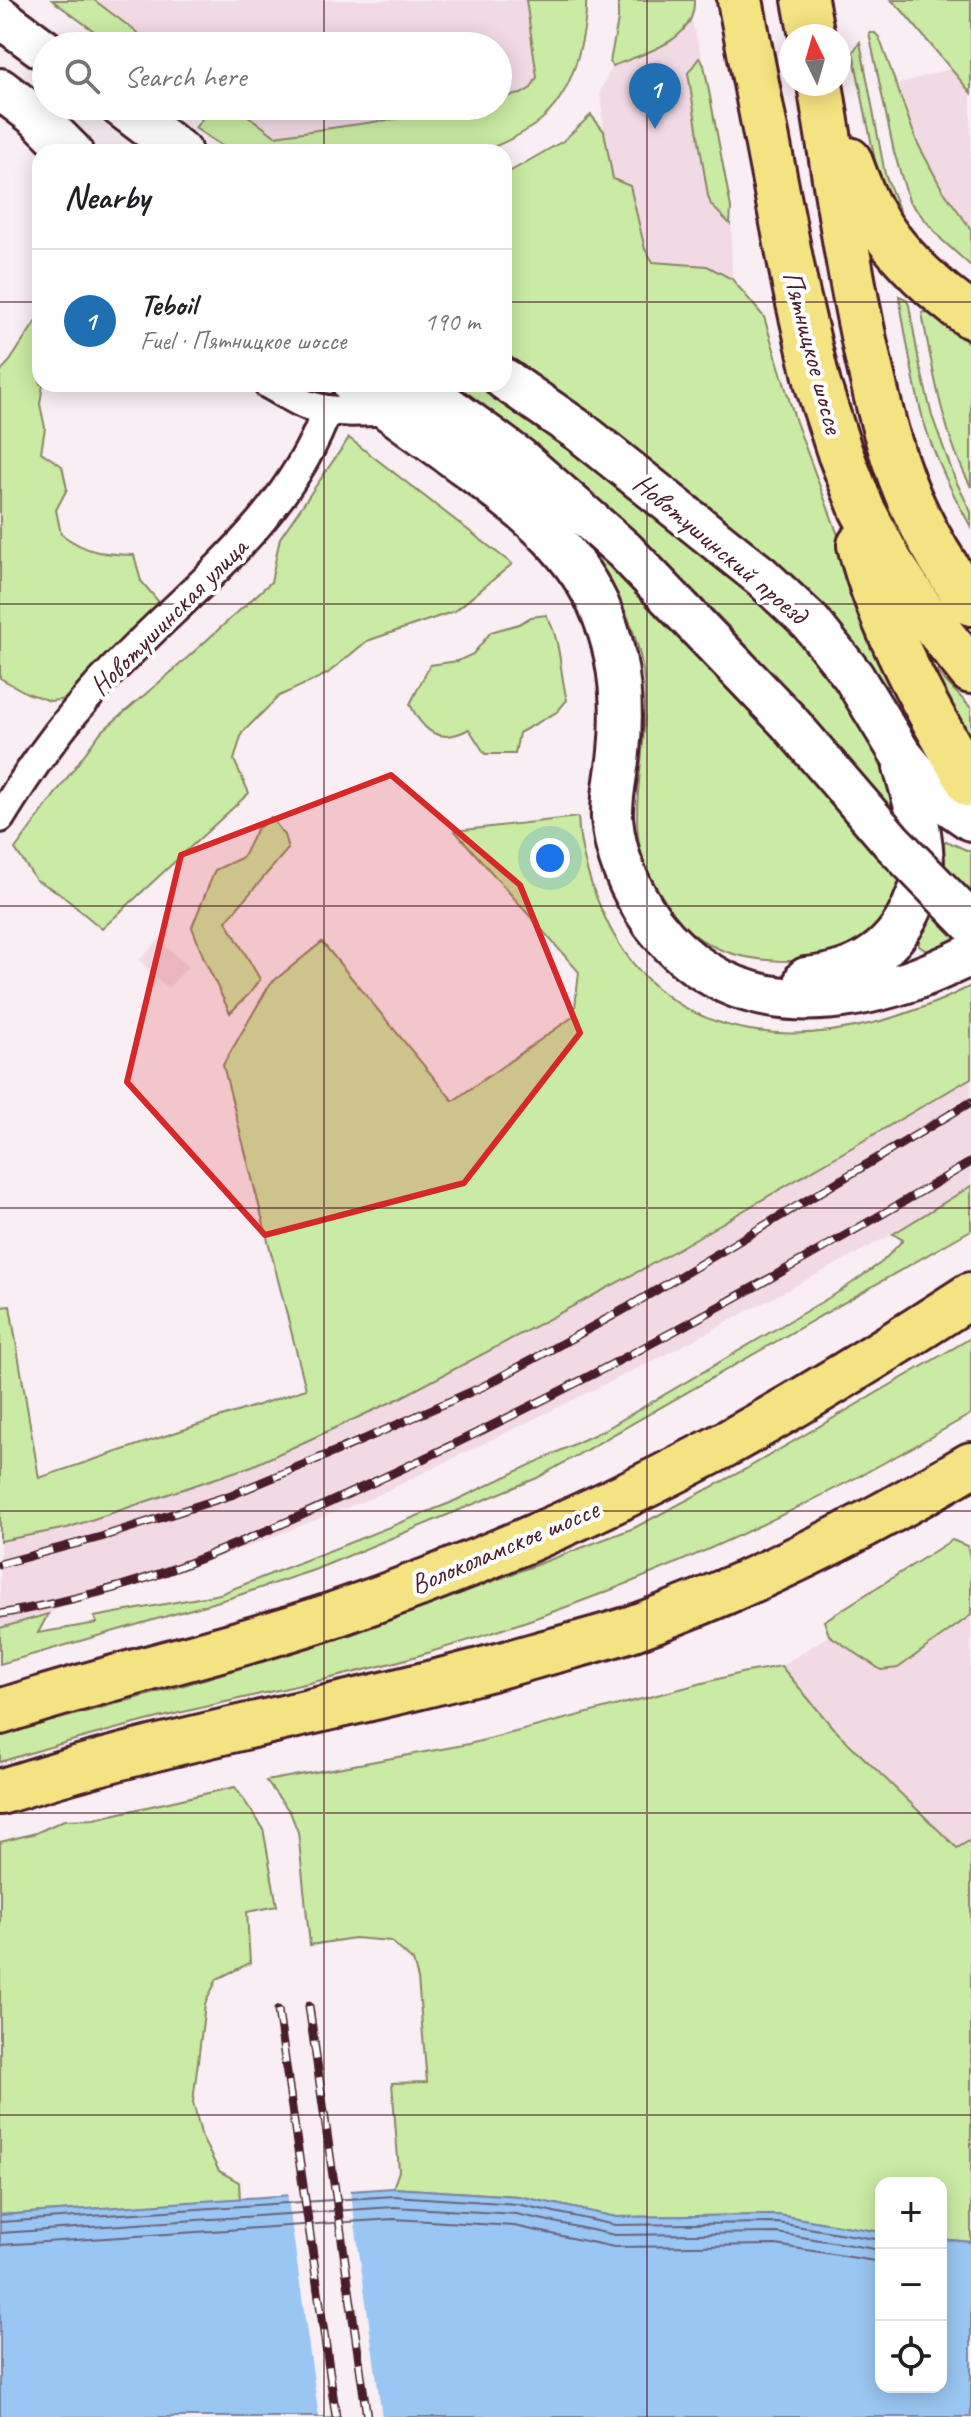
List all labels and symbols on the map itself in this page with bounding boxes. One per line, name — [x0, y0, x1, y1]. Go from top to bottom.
north arrow — [779, 24, 851, 96]
pin: 1 — [629, 63, 681, 129]
street label: Пятницкое шоссе — [775, 267, 852, 439]
street label: Новотушинский проезд — [626, 465, 817, 634]
street label: Новотушинская улица — [82, 528, 256, 703]
your location — [530, 838, 570, 878]
street label: Волоколамское шоссе — [405, 1490, 605, 1602]

